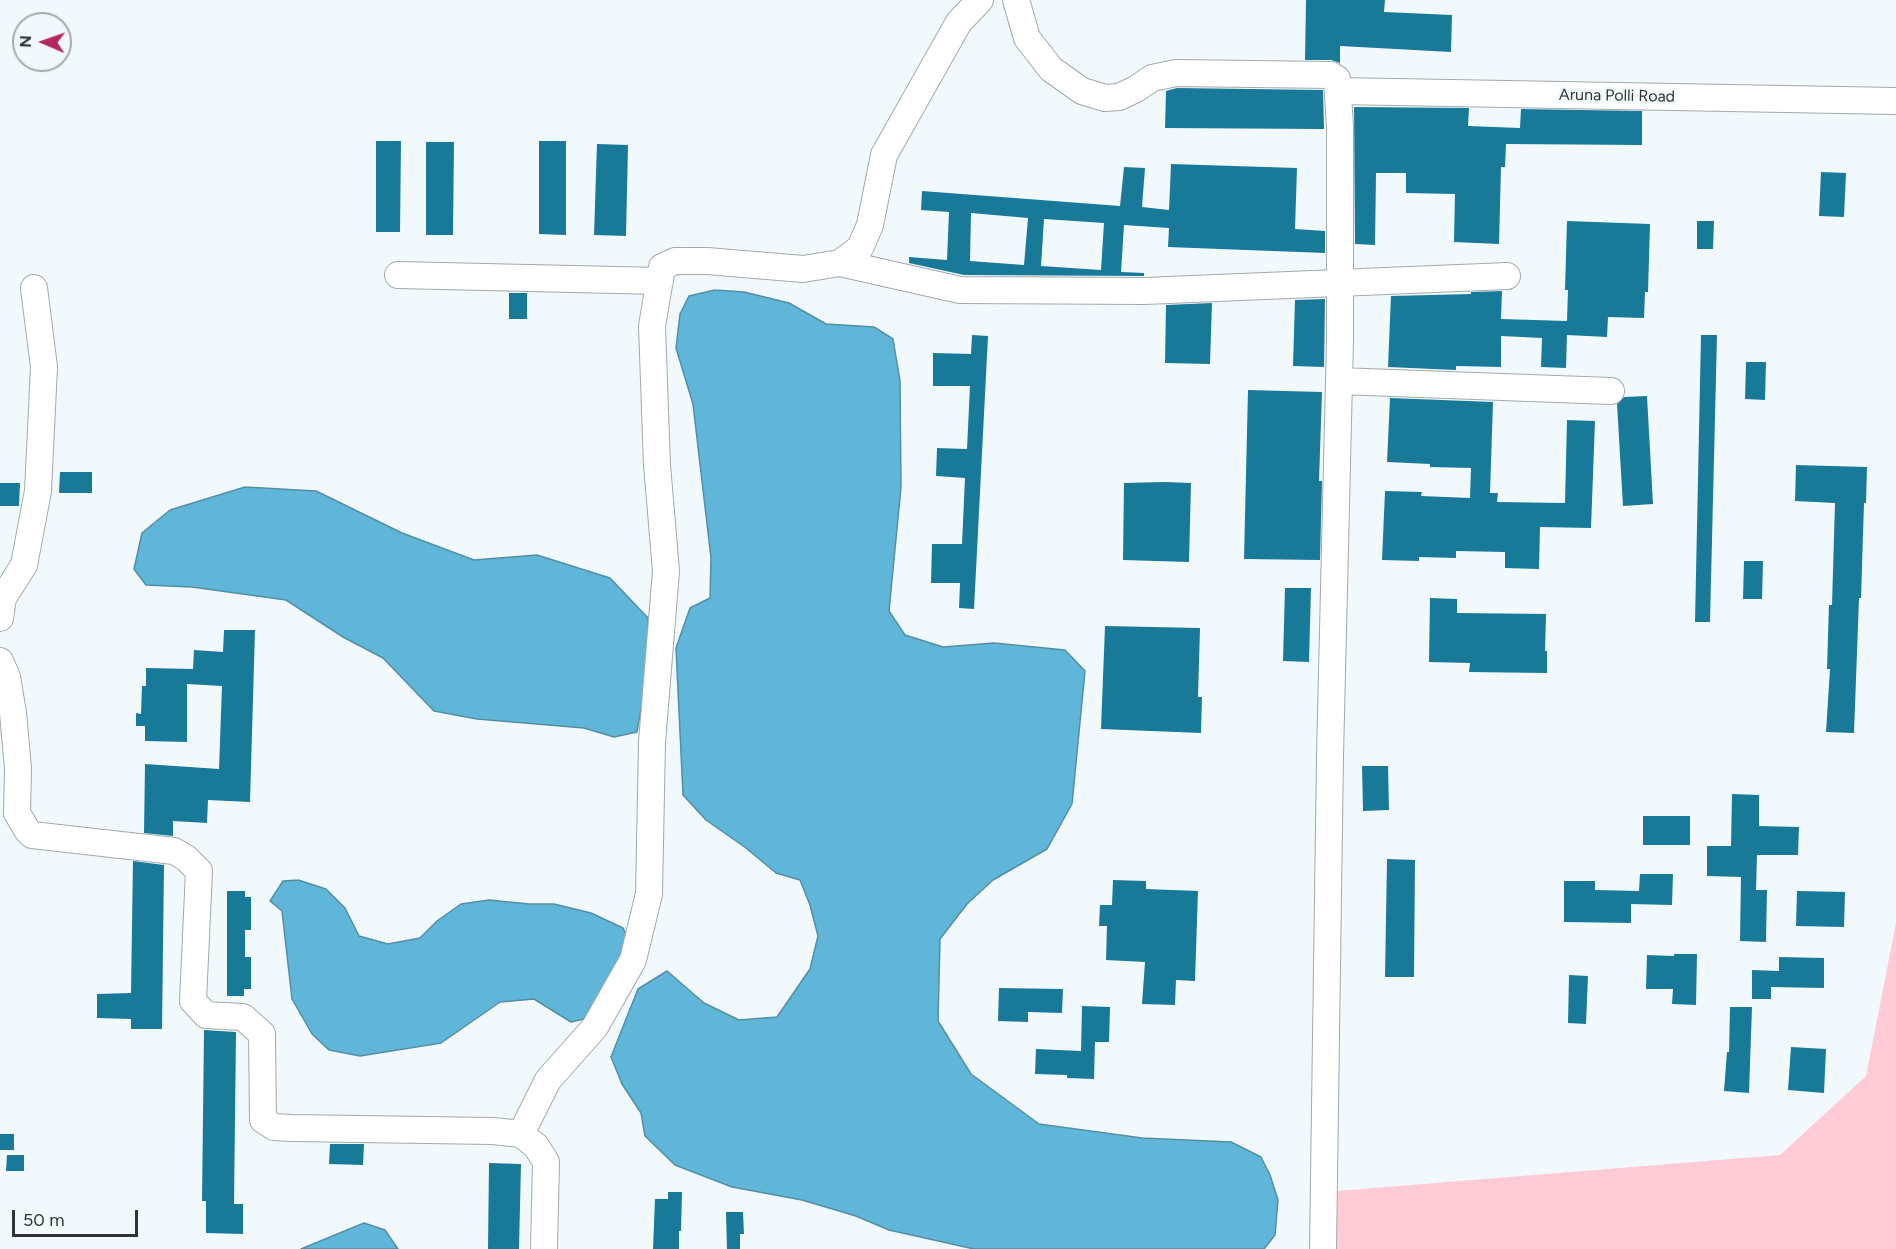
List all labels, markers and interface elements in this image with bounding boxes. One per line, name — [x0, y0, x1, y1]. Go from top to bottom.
north arrow — [12, 12, 72, 72]
text: N — [16, 35, 35, 48]
street label: Aruna Polli Road — [1559, 85, 1675, 107]
scale bar — [15, 1198, 141, 1236]
text: 50 m — [23, 1209, 65, 1231]

